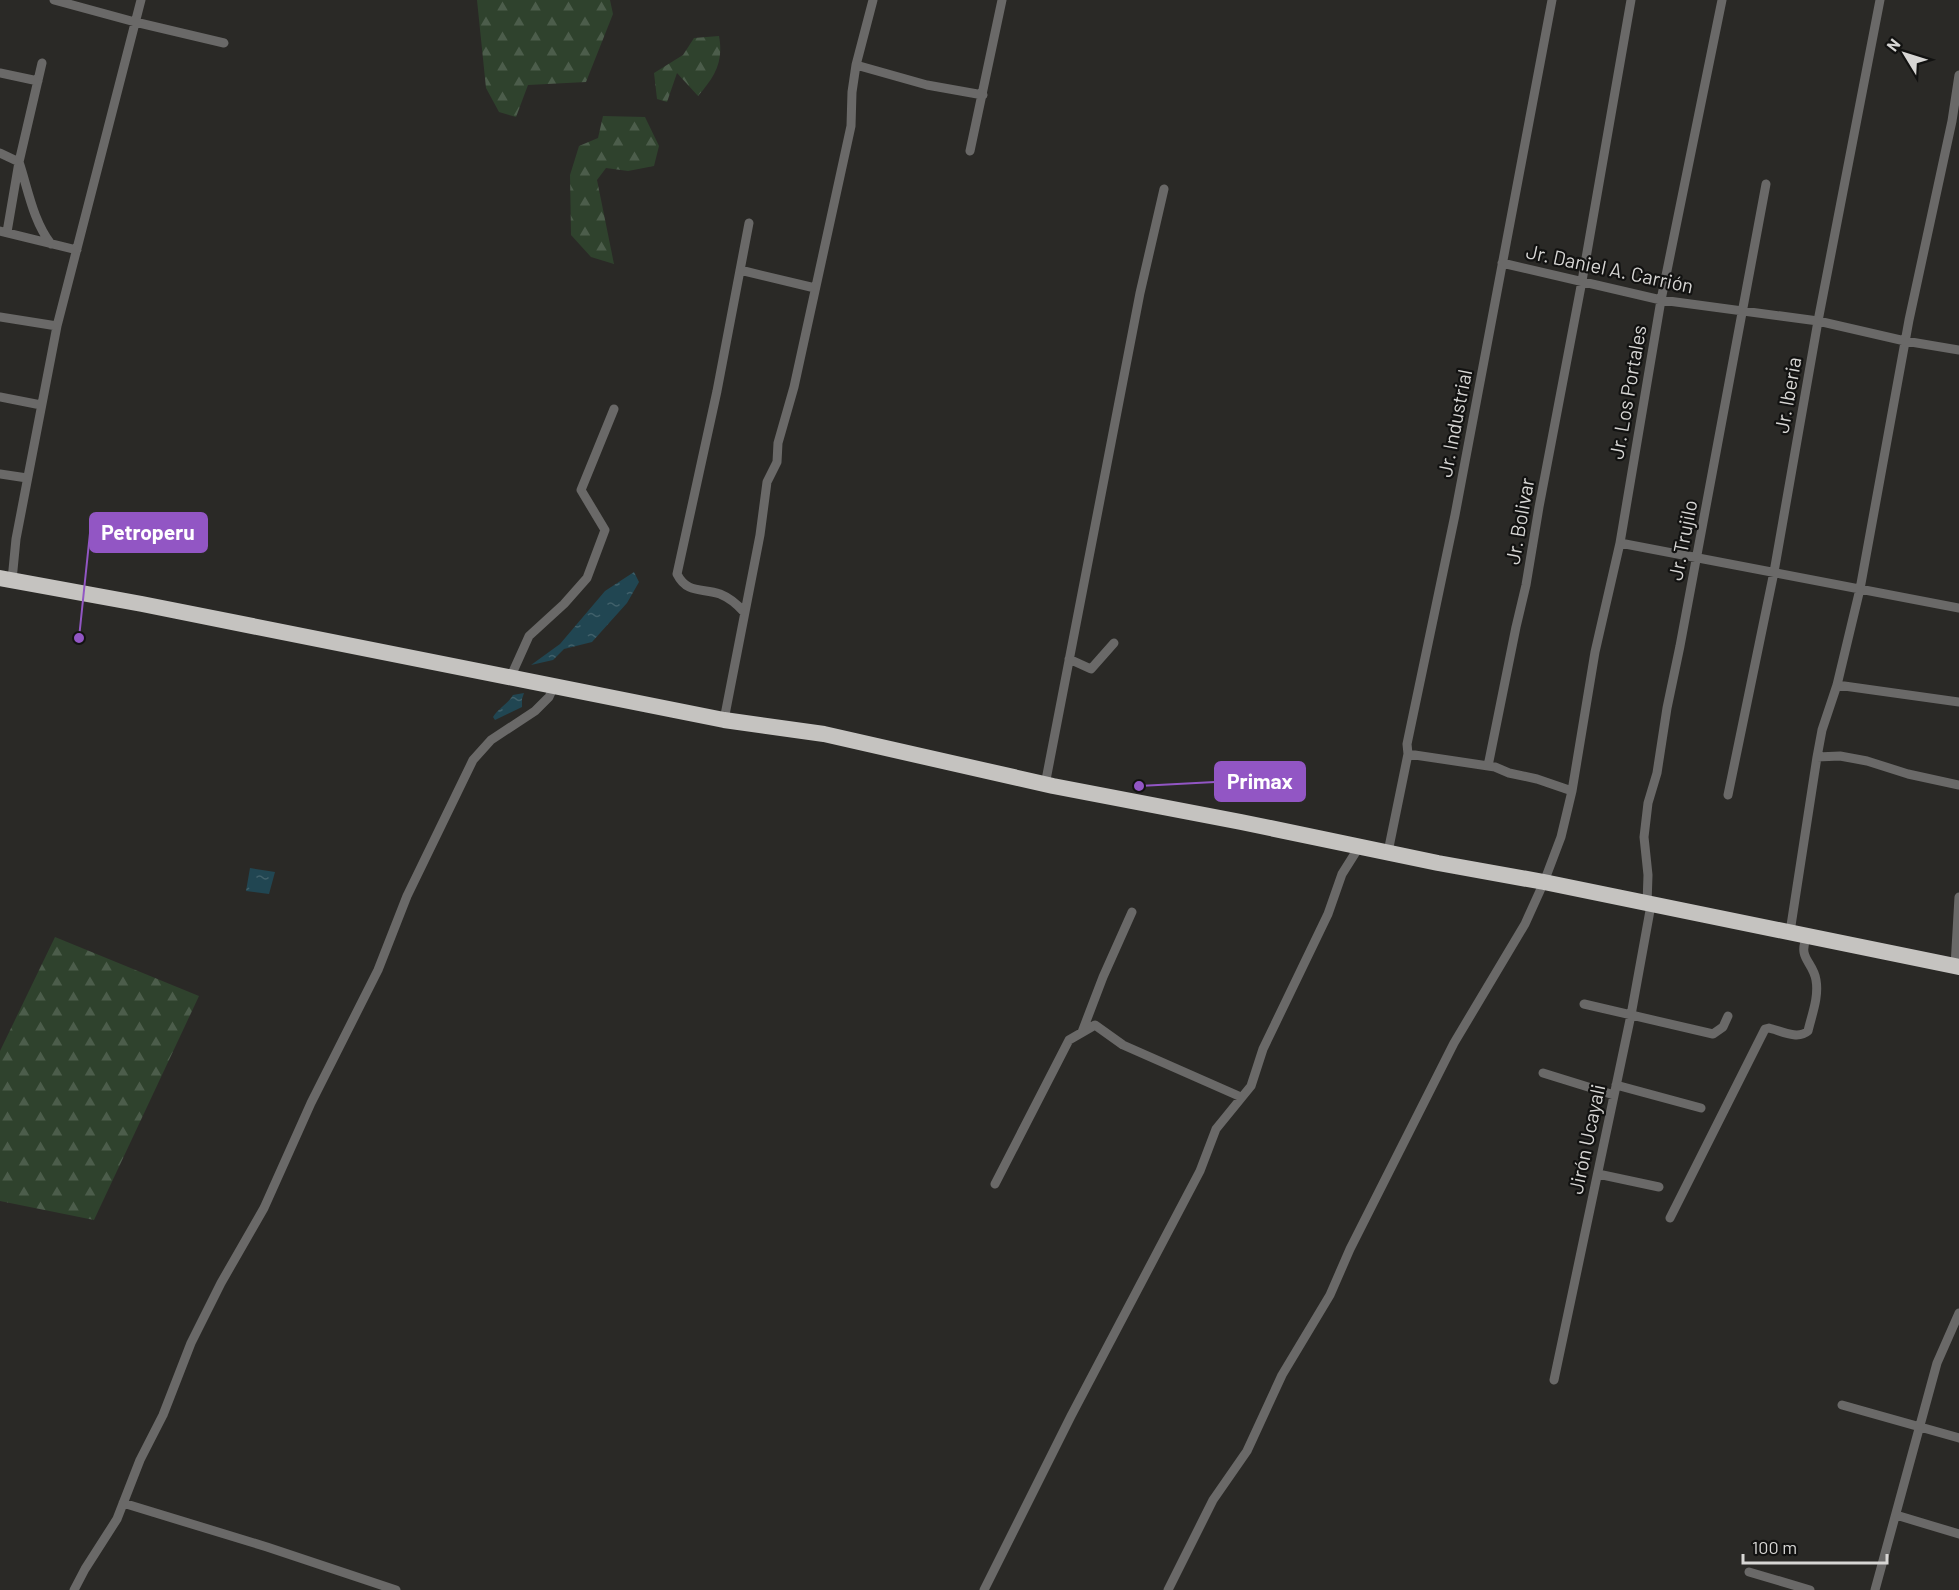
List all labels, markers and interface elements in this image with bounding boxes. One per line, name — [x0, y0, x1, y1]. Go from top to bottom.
north arrow — [1875, 24, 1935, 84]
text: N — [1882, 34, 1904, 54]
street label: Jr. Daniel A. Carrión — [1524, 239, 1696, 297]
street label: Jr. Los Portales — [1603, 323, 1651, 461]
street label: Jr. Iberia — [1769, 355, 1805, 435]
street label: Jr. Industrial — [1432, 367, 1476, 479]
street label: Jr. Bolivar — [1500, 476, 1538, 566]
street label: Jr. Trujilo — [1662, 498, 1702, 582]
callout: Petroperu — [90, 513, 207, 552]
text: Petroperu — [101, 519, 195, 544]
callout: Primax — [1215, 762, 1305, 801]
text: Primax — [1227, 768, 1293, 793]
street label: Jirón Ucayali — [1563, 1082, 1609, 1196]
scale bar — [1743, 1527, 1887, 1565]
text: 100 m — [1752, 1536, 1797, 1558]

